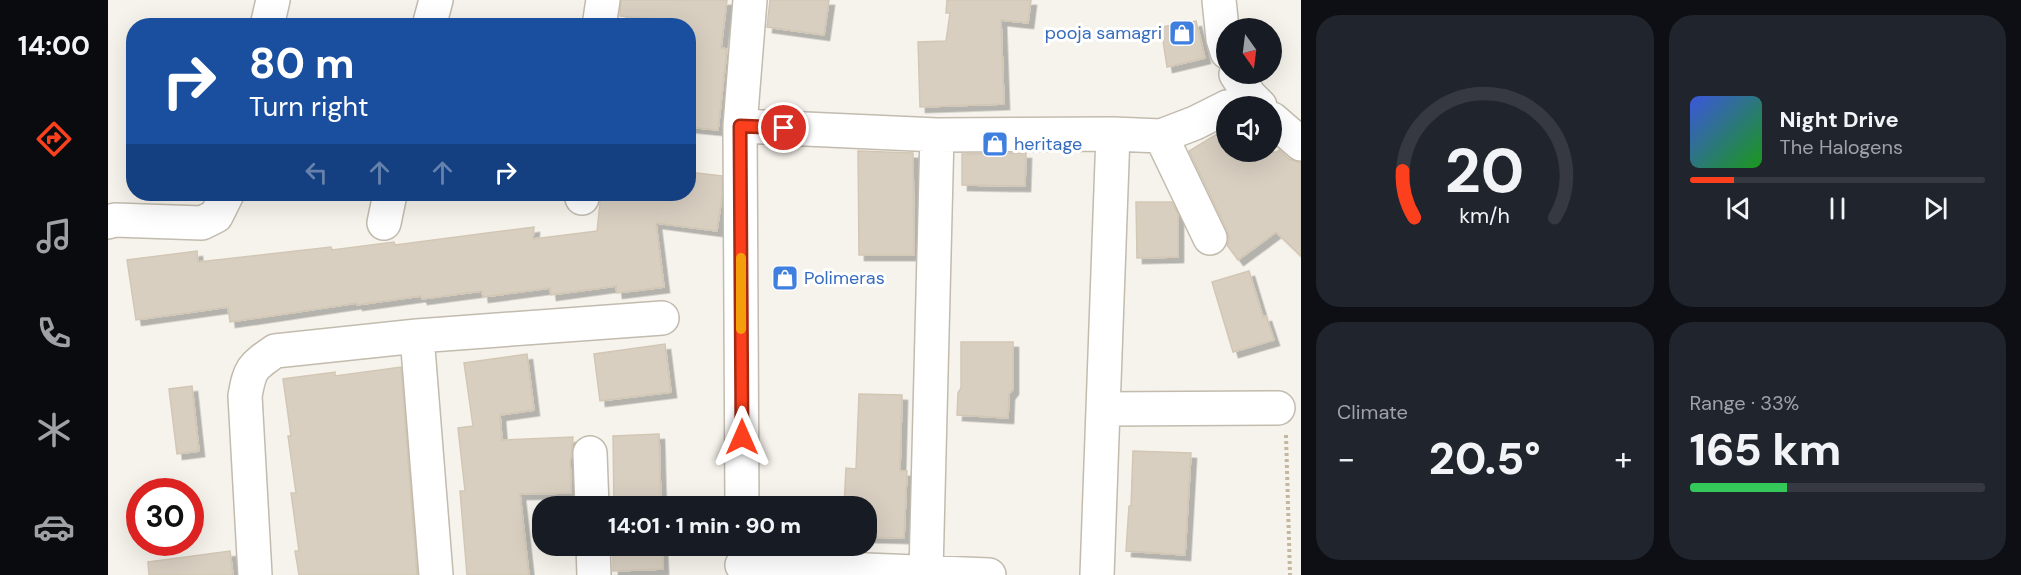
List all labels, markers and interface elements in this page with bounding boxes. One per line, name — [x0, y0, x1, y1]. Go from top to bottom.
shop icon: pooja samagri — [1167, 18, 1197, 48]
north arrow — [1216, 18, 1282, 84]
map controls — [1216, 18, 1282, 162]
place label: pooja samagri — [1045, 21, 1162, 45]
text: 14:00 — [18, 28, 90, 63]
text: 80 m — [249, 36, 355, 91]
icon: right — [150, 42, 228, 120]
text: Turn right — [249, 89, 369, 124]
button: sound — [1216, 96, 1282, 162]
pin — [758, 102, 809, 153]
text: Night Drive — [1780, 105, 1899, 134]
icon: arrive — [767, 111, 800, 144]
icon: directions — [33, 118, 75, 160]
shop icon: heritage — [980, 129, 1010, 159]
text: 20 — [1445, 130, 1525, 211]
place label: heritage — [1014, 132, 1082, 156]
text: The Halogens — [1780, 134, 1903, 160]
icon: left — [300, 156, 333, 189]
icon: ahead — [363, 156, 396, 189]
icon: ahead — [426, 156, 459, 189]
icon: right — [489, 156, 522, 189]
icon: previous — [1722, 192, 1755, 225]
icon: pause — [1821, 192, 1854, 225]
icon: next — [1919, 192, 1952, 225]
text: km/h — [1459, 202, 1510, 230]
icon: music — [33, 215, 75, 257]
shop icon: Polimeras — [770, 263, 800, 293]
place label: Polimeras — [804, 266, 885, 290]
icon: phone — [33, 312, 75, 354]
text: Range · 33% — [1690, 390, 1799, 416]
text: Climate — [1337, 399, 1408, 425]
position arrow — [710, 405, 774, 469]
icon: climate — [33, 409, 75, 451]
text: 165 km — [1690, 420, 1841, 479]
text: 20.5° — [1429, 429, 1541, 488]
text: − — [1337, 437, 1355, 480]
text: + — [1614, 437, 1632, 480]
speed limit sign: 30 — [126, 478, 204, 556]
icon: car — [33, 506, 75, 548]
text: 14:01 · 1 min · 90 m — [608, 511, 801, 540]

